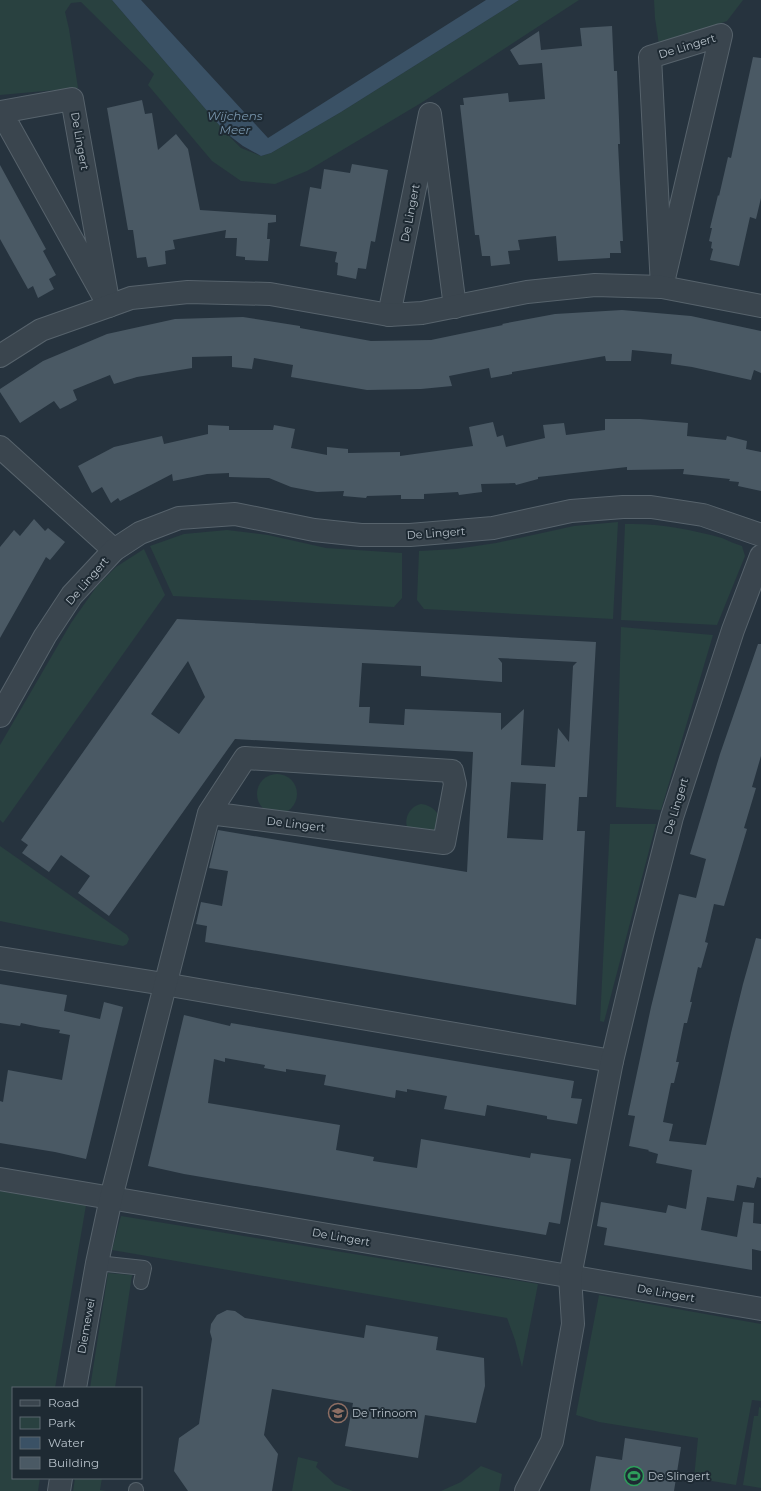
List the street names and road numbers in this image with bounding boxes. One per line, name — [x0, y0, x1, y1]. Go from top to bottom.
street label: De Lingert — [657, 31, 718, 61]
street label: De Lingert — [68, 111, 92, 172]
street label: De Lingert — [398, 182, 423, 243]
street label: De Lingert — [406, 524, 466, 542]
street label: De Lingert — [62, 554, 112, 608]
street label: De Lingert — [661, 775, 691, 836]
street label: De Lingert — [266, 813, 327, 835]
street label: De Lingert — [311, 1225, 372, 1249]
street label: De Lingert — [636, 1281, 697, 1305]
street label: Diemewei — [74, 1297, 98, 1355]

